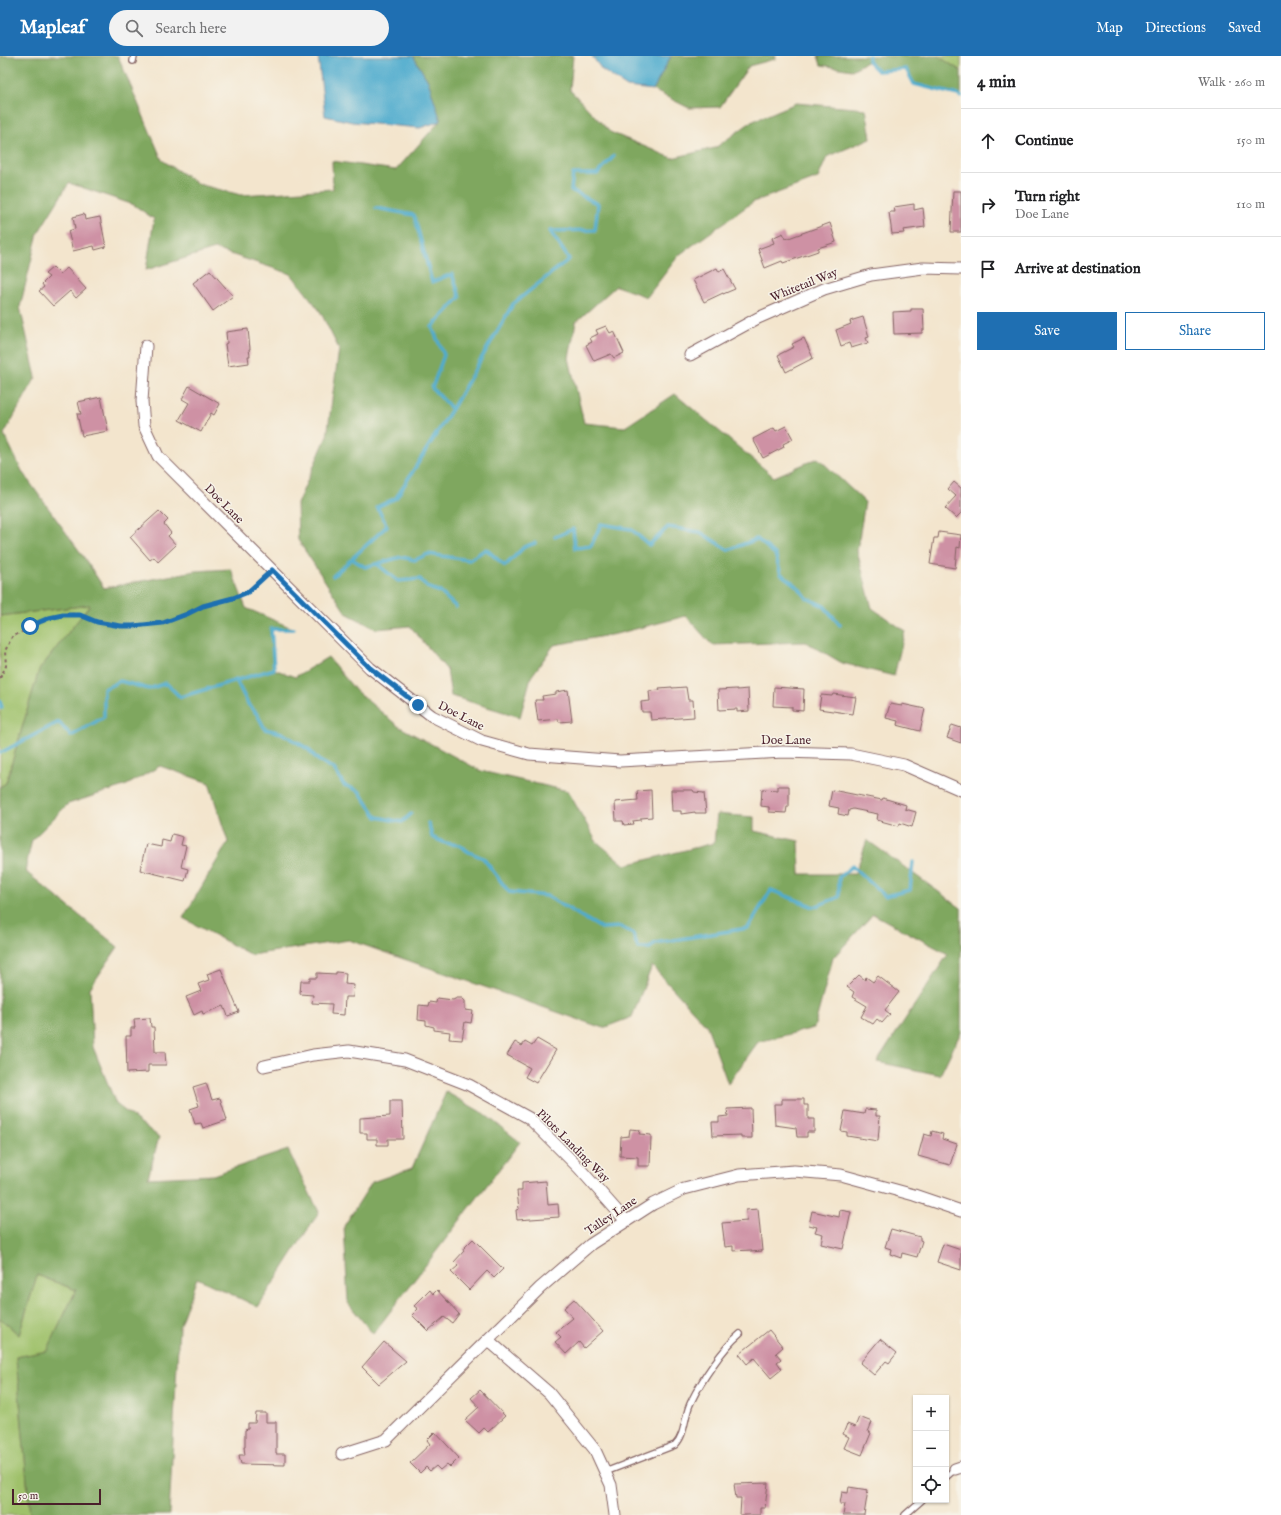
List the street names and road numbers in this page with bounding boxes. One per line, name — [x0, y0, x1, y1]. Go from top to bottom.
street label: Whitetail Way — [768, 265, 840, 305]
street label: Doe Lane — [201, 481, 247, 527]
street label: Doe Lane — [435, 698, 487, 734]
street label: Doe Lane — [761, 733, 811, 748]
street label: Pilots Landing Way — [533, 1106, 613, 1186]
street label: Talley Lane — [582, 1193, 640, 1239]

